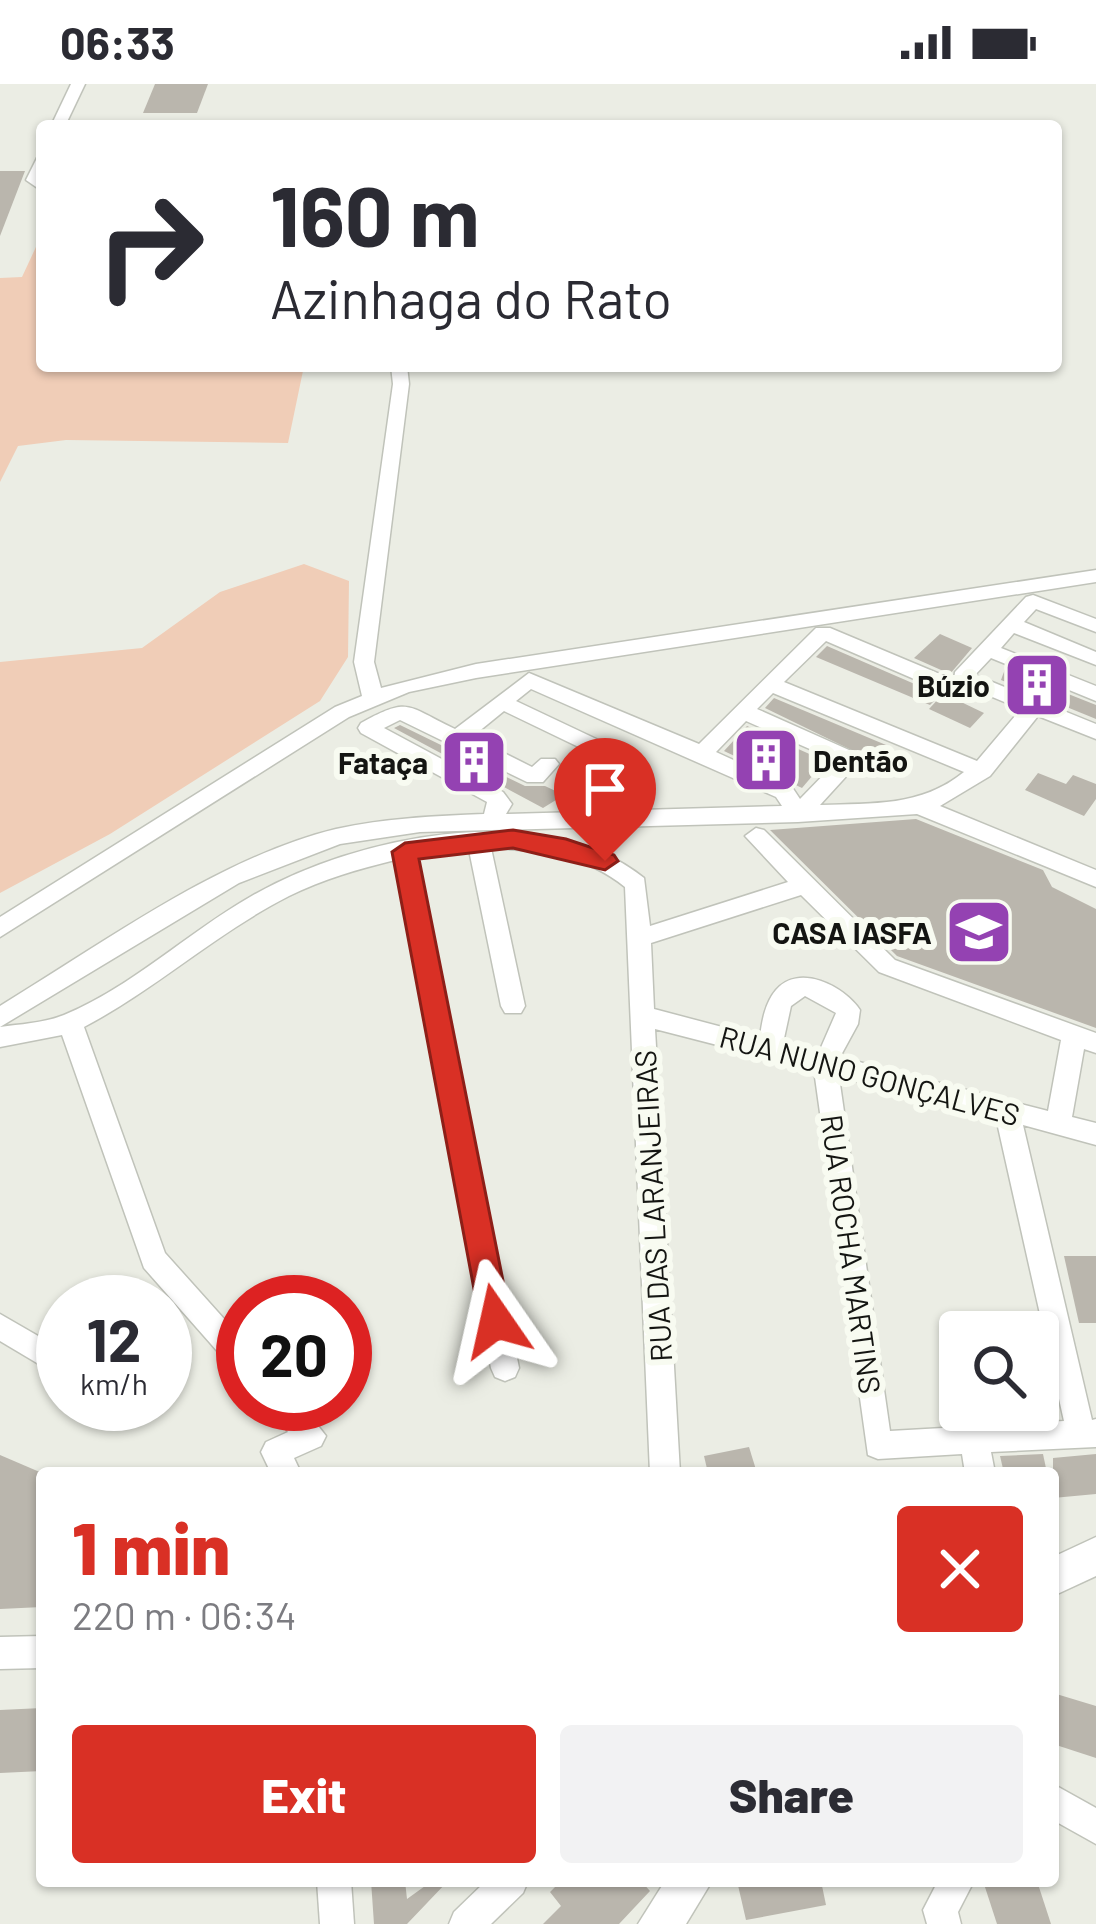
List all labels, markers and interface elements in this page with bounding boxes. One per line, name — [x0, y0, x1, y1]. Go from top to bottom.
text: 06:33 — [60, 15, 175, 69]
text: 160 m — [270, 163, 480, 264]
icon: right — [72, 168, 228, 324]
text: Azinhaga do Rato — [270, 265, 672, 330]
building icon: Búzio — [1002, 650, 1072, 720]
place label: Búzio — [917, 667, 990, 703]
building icon: Dentão — [731, 725, 801, 795]
building icon: Fataça — [439, 727, 509, 797]
pin — [554, 738, 656, 861]
place label: Dentão — [813, 742, 908, 778]
place label: Fataça — [338, 744, 428, 780]
icon: arrive — [572, 756, 638, 822]
school or university icon: CASA IASFA — [944, 897, 1014, 967]
place label: CASA IASFA — [772, 914, 932, 950]
street label: RUA NUNO GONÇALVES — [716, 1018, 1024, 1132]
street label: RUA DAS LARANJEIRAS — [626, 1049, 678, 1363]
street label: RUA ROCHA MARTINS — [815, 1112, 889, 1396]
position arrow — [433, 1258, 559, 1384]
speed limit sign: 20 — [216, 1275, 372, 1431]
text: 12 — [87, 1302, 141, 1374]
map controls — [939, 1311, 1059, 1431]
button: search — [939, 1311, 1059, 1431]
text: km/h — [80, 1365, 148, 1401]
text: 1 min — [72, 1503, 230, 1589]
button: close — [897, 1506, 1023, 1632]
text: 220 m · 06:34 — [72, 1591, 297, 1638]
button: Exit — [72, 1725, 536, 1863]
button: Share — [560, 1725, 1023, 1863]

